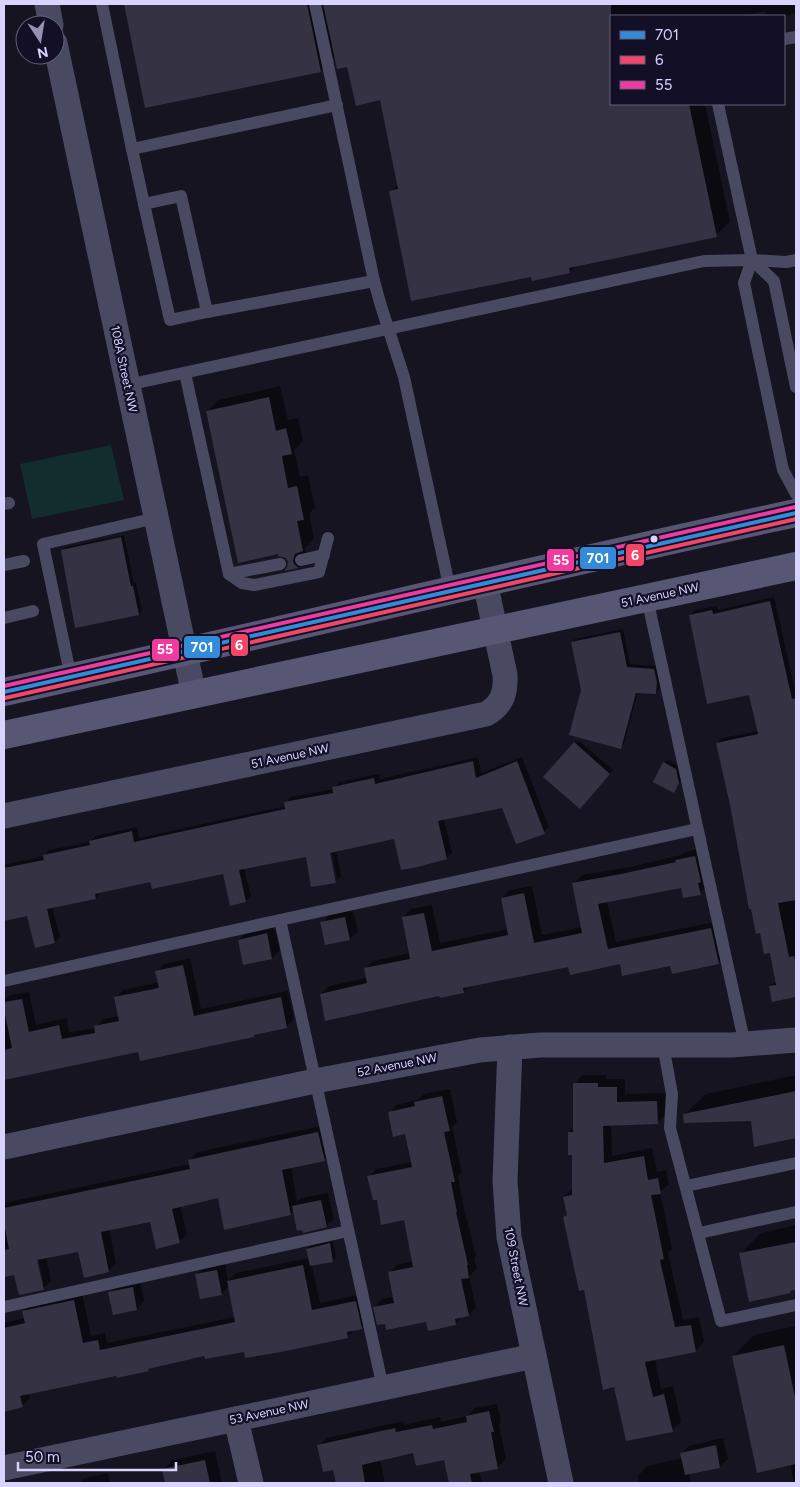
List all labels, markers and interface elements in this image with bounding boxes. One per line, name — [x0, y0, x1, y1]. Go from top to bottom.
north arrow — [15, 15, 65, 65]
legend — [610, 15, 785, 105]
text: 701 — [655, 26, 679, 44]
text: N — [36, 43, 50, 62]
text: 6 — [655, 51, 664, 69]
text: 55 — [655, 76, 672, 94]
street label: 108A Street NW — [108, 324, 140, 414]
unlabelled marker — [649, 534, 659, 544]
line badge: 6 — [625, 543, 645, 567]
line badge: 701 — [579, 546, 617, 570]
text: 6 — [631, 547, 639, 564]
line badge: 55 — [546, 548, 575, 572]
text: 701 — [587, 550, 609, 567]
text: 55 — [553, 552, 569, 569]
street label: 51 Avenue NW — [620, 580, 701, 610]
line badge: 6 — [230, 633, 249, 657]
line badge: 701 — [183, 635, 221, 659]
text: 6 — [235, 637, 243, 654]
line badge: 55 — [151, 638, 180, 662]
text: 701 — [191, 639, 213, 656]
text: 55 — [157, 641, 173, 658]
street label: 51 Avenue NW — [250, 741, 331, 771]
street label: 52 Avenue NW — [356, 1050, 439, 1080]
street label: 109 Street NW — [502, 1227, 531, 1308]
street label: 53 Avenue NW — [228, 1397, 310, 1427]
scale bar — [18, 1440, 175, 1472]
text: 50 m — [25, 1448, 60, 1466]

